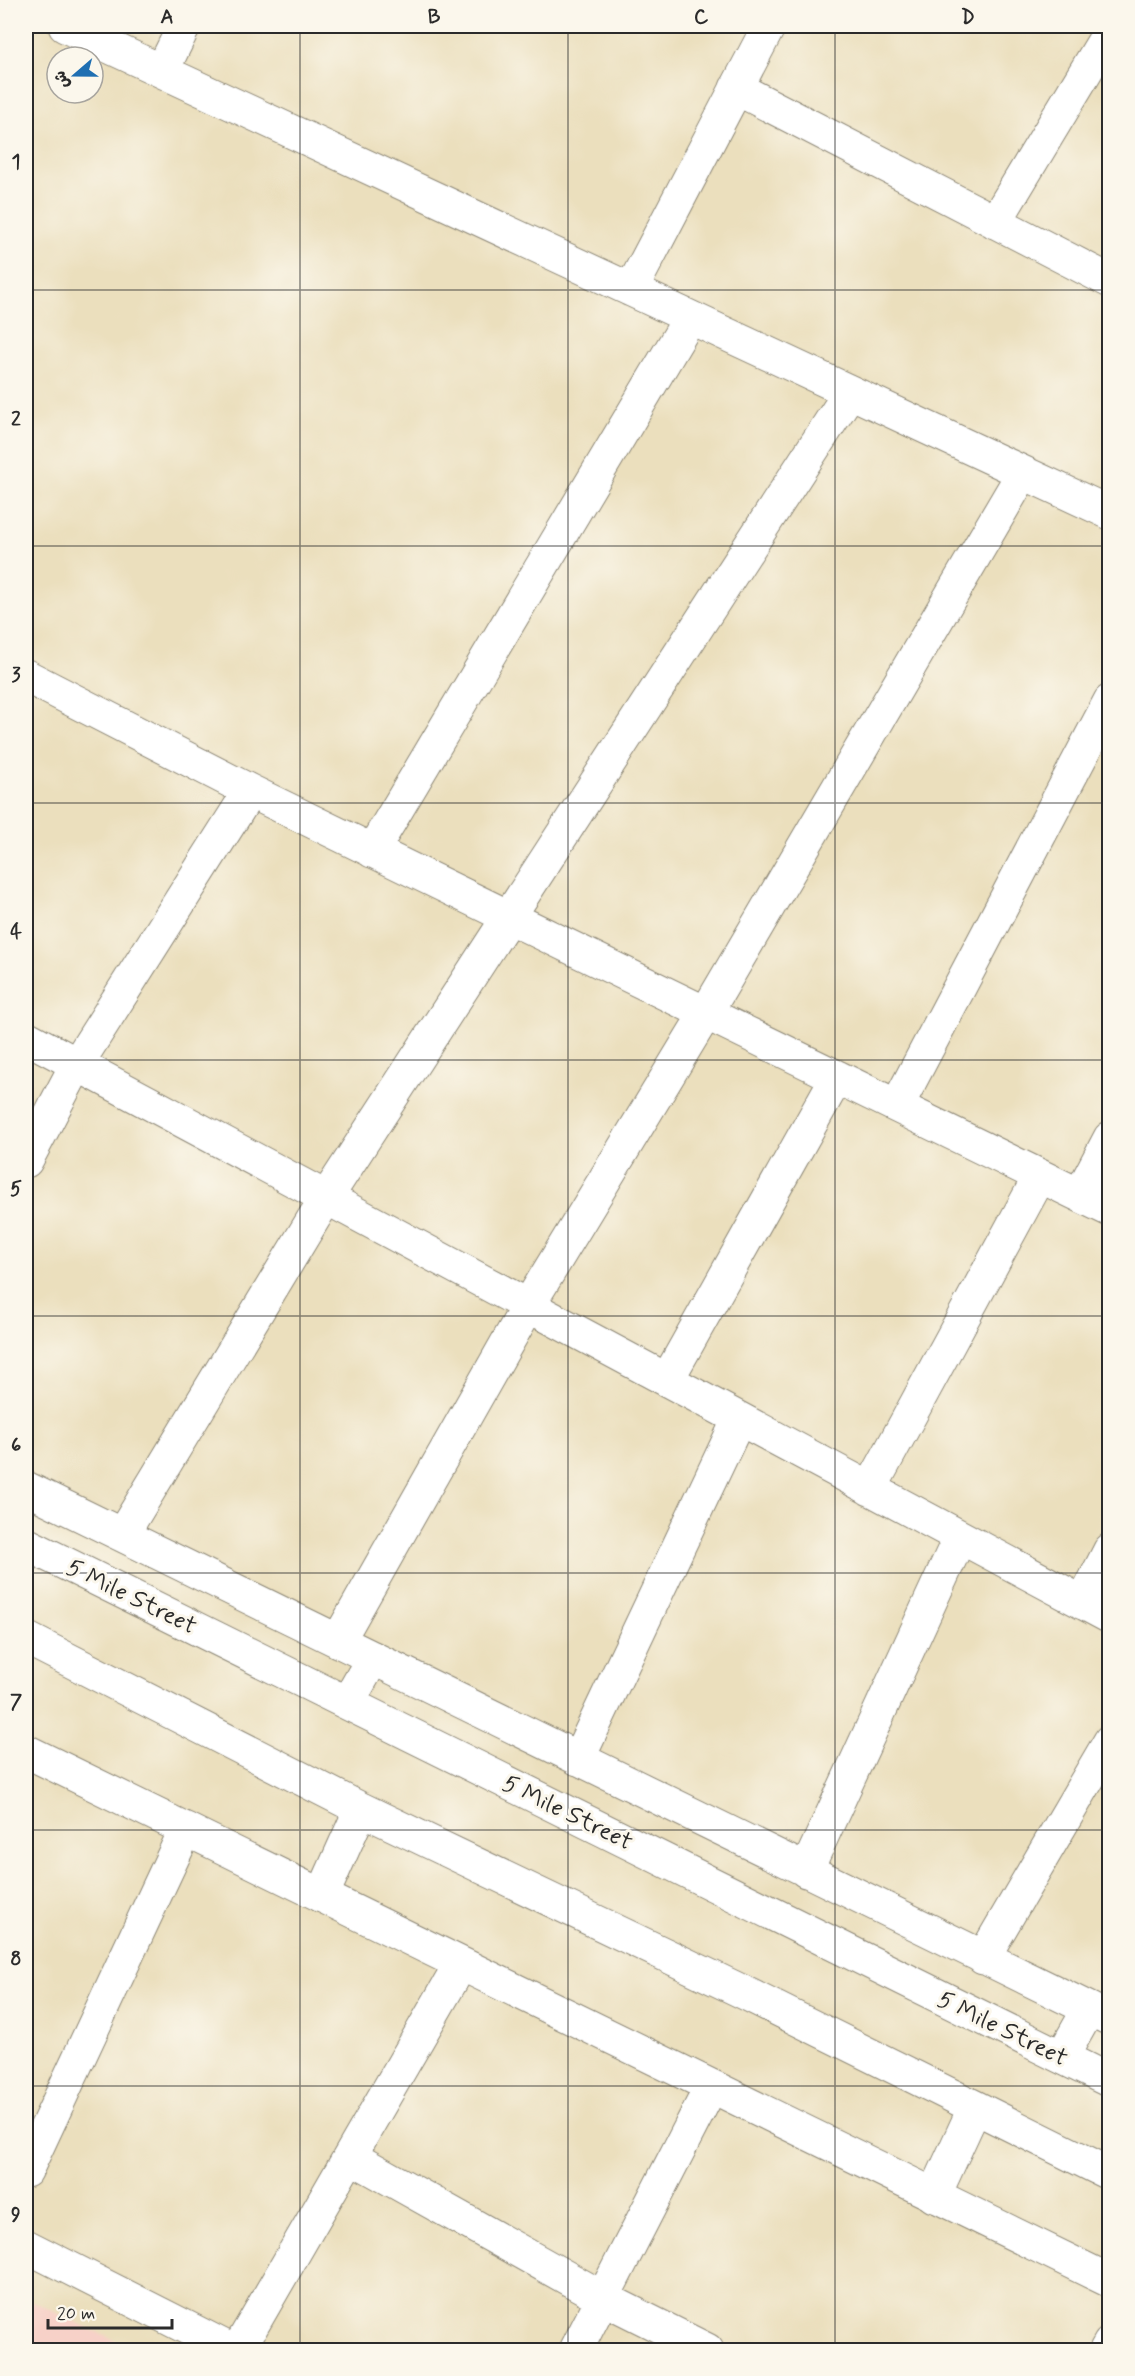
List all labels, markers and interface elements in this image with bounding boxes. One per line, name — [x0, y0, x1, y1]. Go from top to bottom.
text: A — [160, 4, 174, 31]
text: B — [428, 4, 441, 31]
text: C — [694, 4, 709, 31]
text: D — [961, 4, 975, 31]
north arrow — [45, 45, 105, 105]
text: ش — [49, 68, 75, 91]
text: 1 — [12, 149, 20, 176]
text: 2 — [11, 406, 21, 433]
text: 3 — [11, 662, 21, 689]
text: 4 — [10, 919, 22, 946]
text: 5 — [10, 1176, 22, 1203]
text: 6 — [11, 1432, 21, 1459]
street label: 5 Mile Street — [61, 1552, 202, 1642]
text: 7 — [10, 1689, 22, 1716]
street label: 5 Mile Street — [497, 1768, 638, 1858]
text: 8 — [10, 1946, 22, 1973]
street label: 5 Mile Street — [932, 1984, 1073, 2074]
text: 9 — [11, 2202, 21, 2229]
scale bar — [48, 2292, 172, 2330]
text: 20 m — [57, 2302, 95, 2326]

